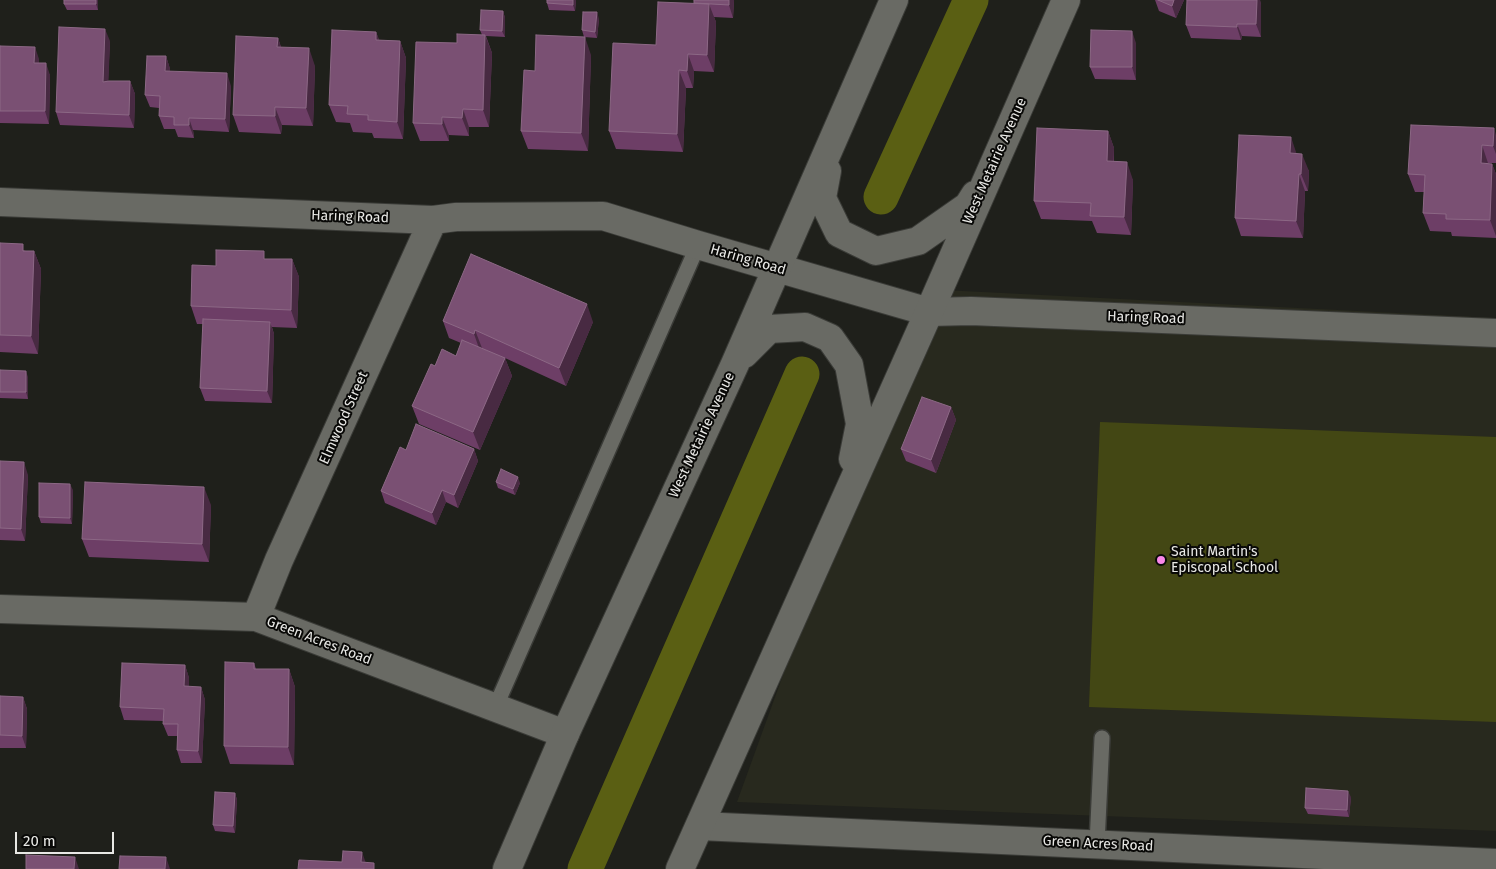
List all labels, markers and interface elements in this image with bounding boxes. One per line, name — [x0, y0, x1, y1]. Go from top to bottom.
street label: West Metairie Avenue — [960, 95, 1030, 227]
street label: Haring Road — [311, 207, 389, 227]
street label: Haring Road — [708, 241, 788, 279]
street label: Haring Road — [1107, 308, 1185, 328]
street label: Elmwood Street — [316, 369, 372, 467]
street label: West Metairie Avenue — [666, 370, 738, 500]
place label: Saint Martin's Episcopal School — [1171, 544, 1278, 576]
marker: Saint Martin's Episcopal School — [1155, 554, 1167, 566]
street label: Green Acres Road — [264, 613, 374, 669]
scale bar — [18, 822, 116, 854]
text: 20 m — [23, 832, 56, 850]
street label: Green Acres Road — [1042, 833, 1154, 855]

